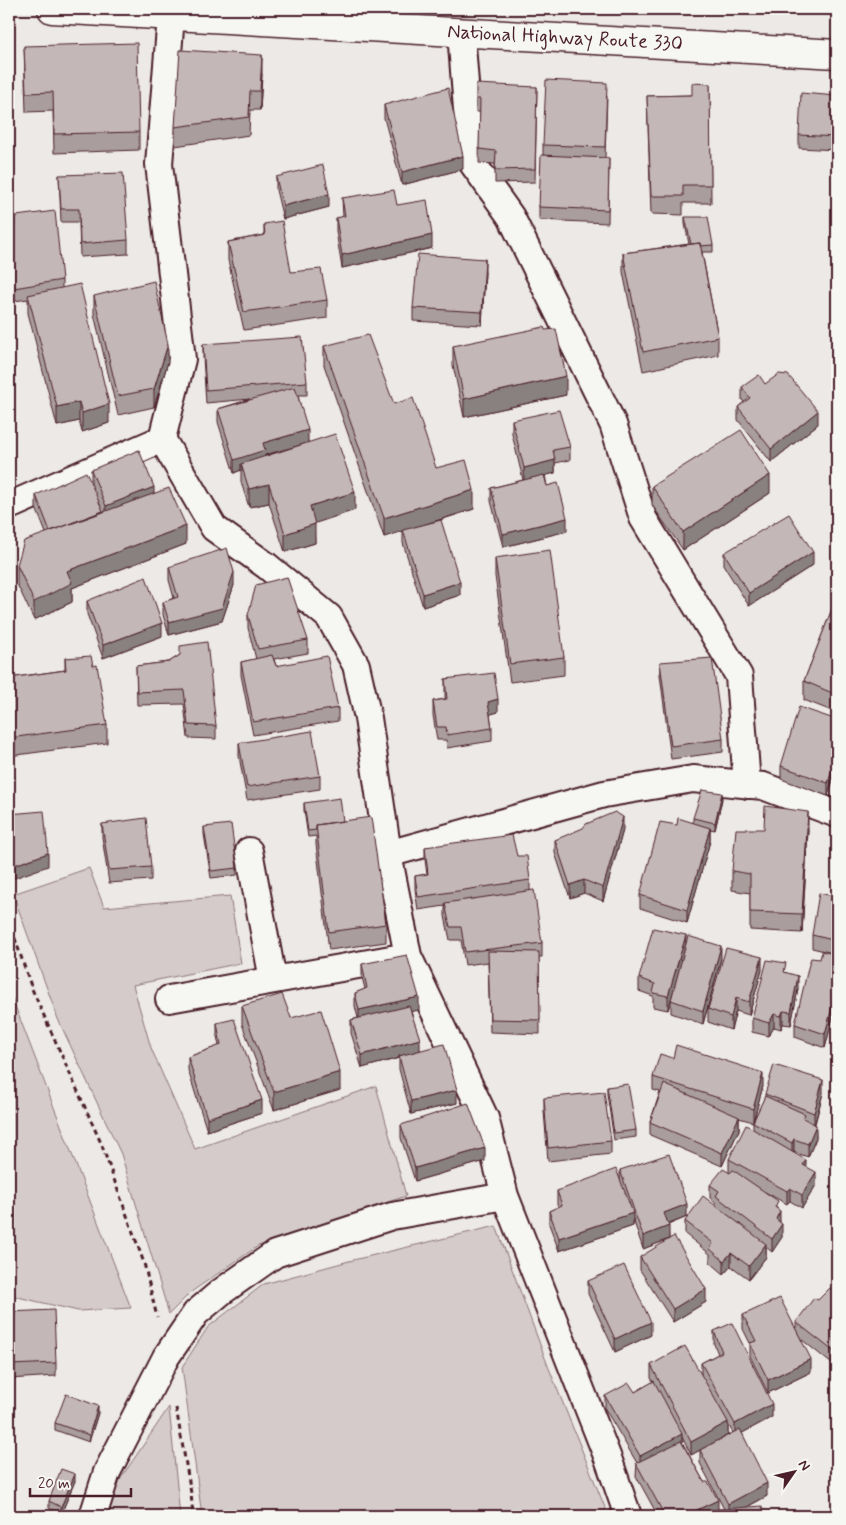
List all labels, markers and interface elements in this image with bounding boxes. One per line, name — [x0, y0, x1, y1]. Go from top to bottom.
street label: National Highway Route 330 — [447, 18, 683, 58]
north arrow — [768, 1448, 818, 1498]
text: N — [794, 1456, 814, 1474]
scale bar — [30, 1465, 131, 1497]
text: 20 m — [38, 1474, 70, 1494]

